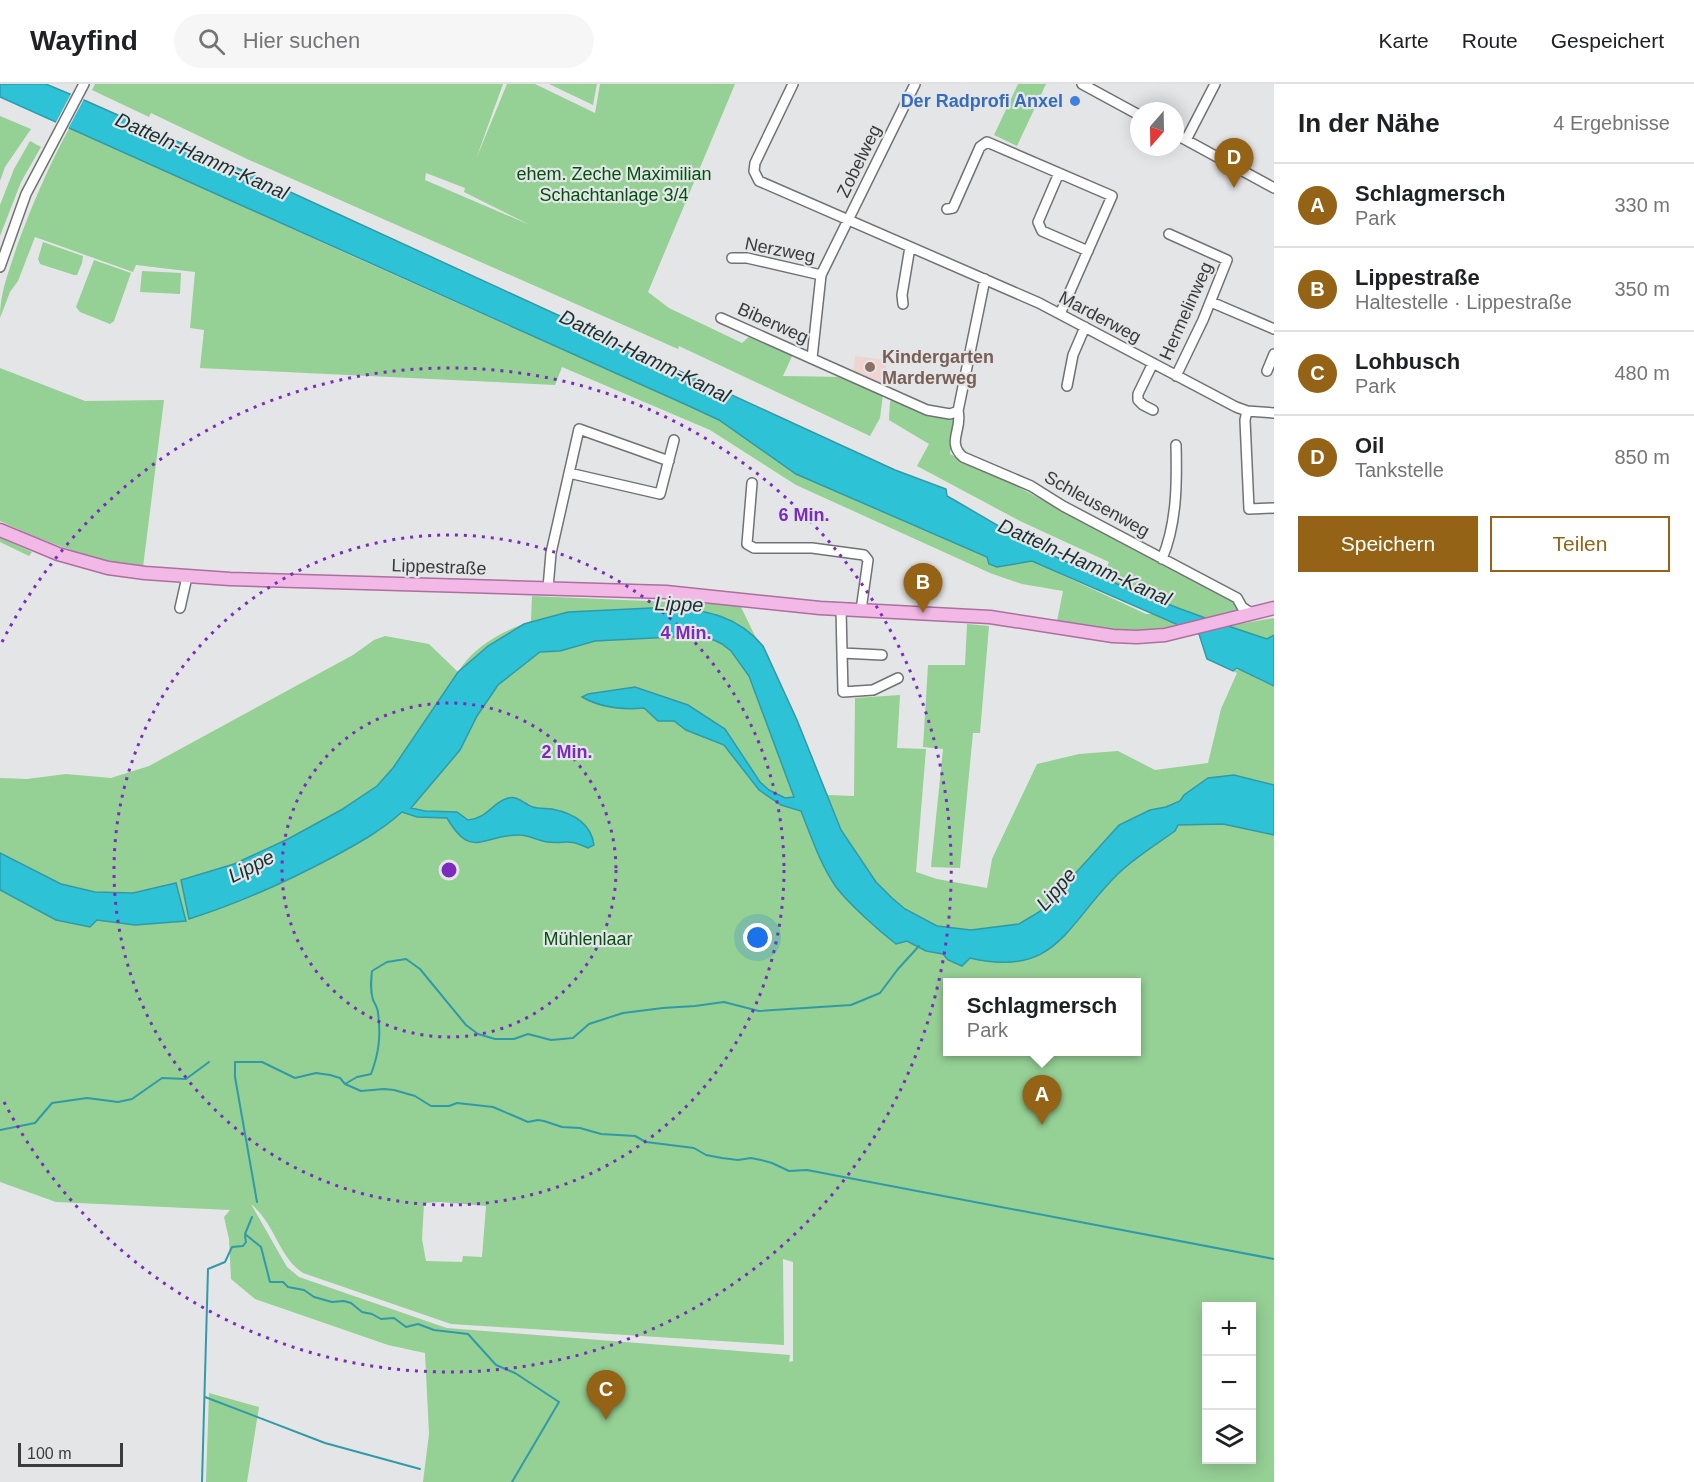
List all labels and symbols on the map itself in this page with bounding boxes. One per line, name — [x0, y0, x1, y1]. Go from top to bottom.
place label: Der Radprofi Anxel — [901, 91, 1063, 111]
marker: Der Radprofi Anxel — [1068, 94, 1082, 108]
north arrow — [1130, 102, 1184, 156]
water label: Datteln-Hamm-Kanal — [112, 108, 292, 204]
street label: Zobelweg — [833, 122, 885, 200]
pin: D — [1214, 138, 1254, 188]
park label: ehem. Zeche Maximilian Schachtanlage 3/4 — [516, 164, 712, 205]
street label: Nerzweg — [743, 233, 817, 267]
street label: Hermelinweg — [1156, 259, 1216, 363]
street label: Marderweg — [1056, 287, 1144, 347]
street label: Biberweg — [735, 299, 811, 347]
water label: Datteln-Hamm-Kanal — [556, 305, 734, 407]
place label: Kindergarten Marderweg — [882, 347, 994, 388]
marker: Kindergarten Marderweg — [863, 360, 877, 374]
street label: Schleusenweg — [1041, 467, 1153, 541]
text: 6 Min. — [778, 505, 830, 525]
water label: Datteln-Hamm-Kanal — [995, 514, 1175, 610]
street label: Lippestraße — [391, 555, 487, 579]
pin: B — [904, 564, 942, 613]
water label: Lippe — [654, 592, 704, 616]
text: 4 Min. — [660, 623, 712, 643]
text: 2 Min. — [541, 742, 593, 762]
water label: Lippe — [224, 845, 278, 887]
centre of rings — [439, 860, 459, 880]
water label: Lippe — [1032, 863, 1080, 915]
your location — [743, 923, 772, 952]
park label: Mühlenlaar — [543, 929, 633, 949]
pin: A — [1022, 1076, 1062, 1125]
pin: C — [586, 1370, 626, 1420]
scale bar — [18, 1440, 123, 1468]

